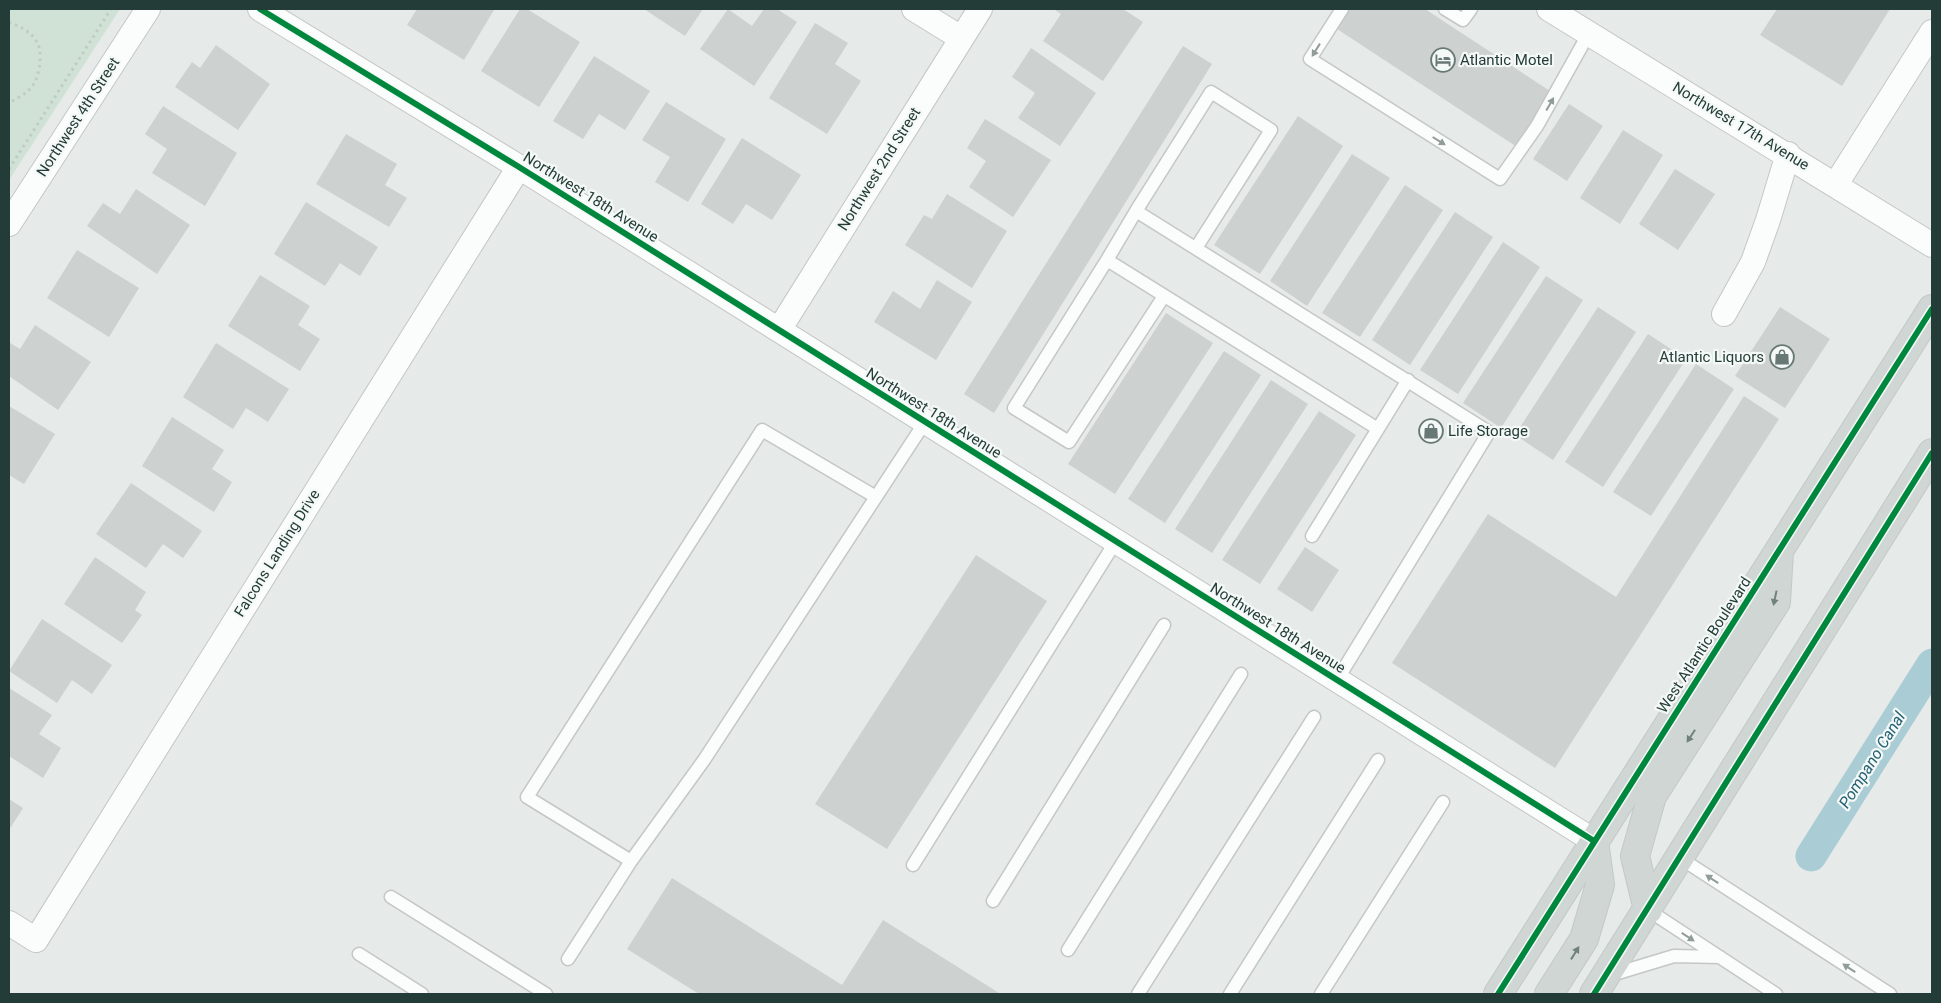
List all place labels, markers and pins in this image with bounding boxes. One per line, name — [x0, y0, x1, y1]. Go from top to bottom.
hotel icon: Atlantic Motel — [1430, 47, 1456, 73]
place label: Atlantic Motel — [1460, 51, 1553, 69]
shop icon: Atlantic Liquors — [1769, 344, 1795, 370]
place label: Atlantic Liquors — [1659, 348, 1764, 366]
shop icon: Life Storage — [1418, 418, 1444, 444]
place label: Life Storage — [1448, 422, 1528, 440]

